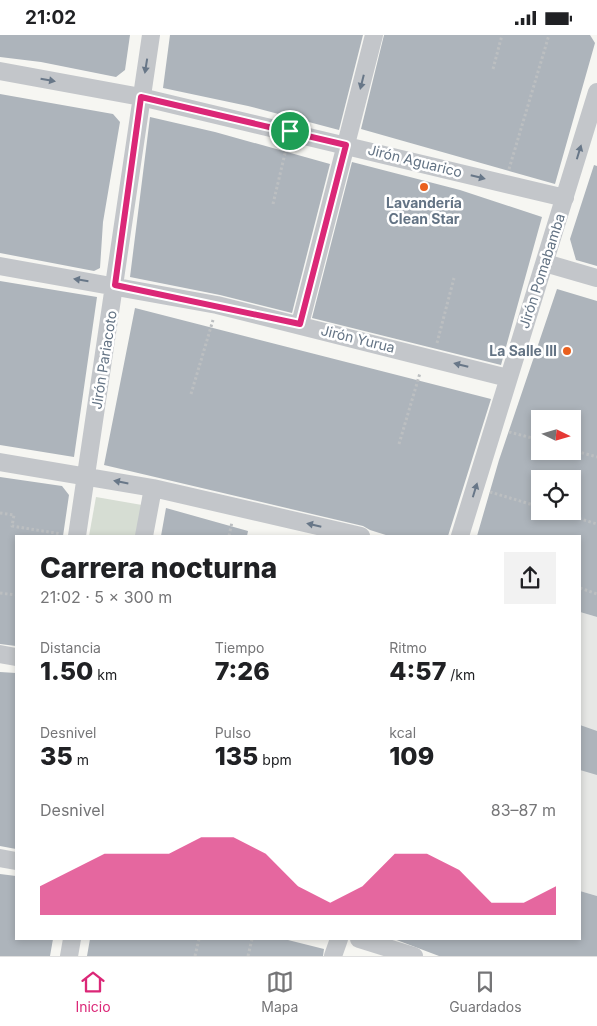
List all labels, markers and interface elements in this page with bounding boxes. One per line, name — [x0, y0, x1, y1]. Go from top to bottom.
text: 21:02 — [25, 6, 76, 29]
one-way arrow — [142, 58, 150, 74]
one-way arrow — [358, 75, 366, 90]
one-way arrow — [40, 76, 56, 84]
pin — [269, 110, 311, 152]
icon: arrive — [276, 117, 304, 145]
street label: Jirón Aguarico — [366, 141, 464, 180]
one-way arrow — [576, 144, 584, 159]
one-way arrow — [471, 173, 486, 181]
marker: Lavandería Clean Star — [418, 181, 430, 193]
place label: Lavandería Clean Star — [386, 194, 462, 227]
street label: Jirón Pomabamba — [515, 211, 568, 330]
one-way arrow — [73, 275, 89, 283]
street label: Jirón Pariacoto — [87, 309, 120, 411]
street label: Jirón Yurua — [319, 321, 397, 356]
place label: La Salle III — [489, 342, 557, 359]
marker: La Salle III — [561, 345, 573, 357]
one-way arrow — [454, 361, 469, 369]
north arrow — [531, 410, 581, 460]
map controls — [531, 410, 581, 520]
button: locate — [531, 470, 581, 520]
one-way arrow — [113, 478, 129, 486]
one-way arrow — [471, 482, 479, 497]
one-way arrow — [306, 521, 321, 529]
text: Carrera nocturna — [40, 551, 277, 585]
button: share — [504, 552, 556, 604]
text: 21:02 · 5 × 300 m — [40, 587, 172, 607]
text: Distancia — [40, 639, 101, 656]
text: Tiempo — [215, 639, 264, 656]
text: Ritmo — [389, 639, 427, 656]
text: 1.50 — [40, 656, 93, 686]
text: 7:26 — [215, 656, 270, 686]
text: 4:57 — [389, 656, 446, 686]
text: km — [93, 666, 117, 683]
text: /km — [446, 666, 475, 683]
text: Desnivel — [40, 724, 96, 741]
text: Pulso — [215, 724, 251, 741]
text: kcal — [389, 724, 416, 741]
text: 35 — [40, 741, 73, 771]
text: 135 — [215, 741, 258, 771]
text: 109 — [389, 741, 434, 771]
text: m — [73, 751, 89, 768]
text: bpm — [258, 751, 292, 768]
text: Desnivel — [40, 800, 105, 820]
text: 83–87 m — [491, 800, 556, 820]
tab: Inicio — [75, 968, 111, 1015]
tab: Mapa — [261, 968, 298, 1015]
tab: Guardados — [449, 968, 522, 1015]

